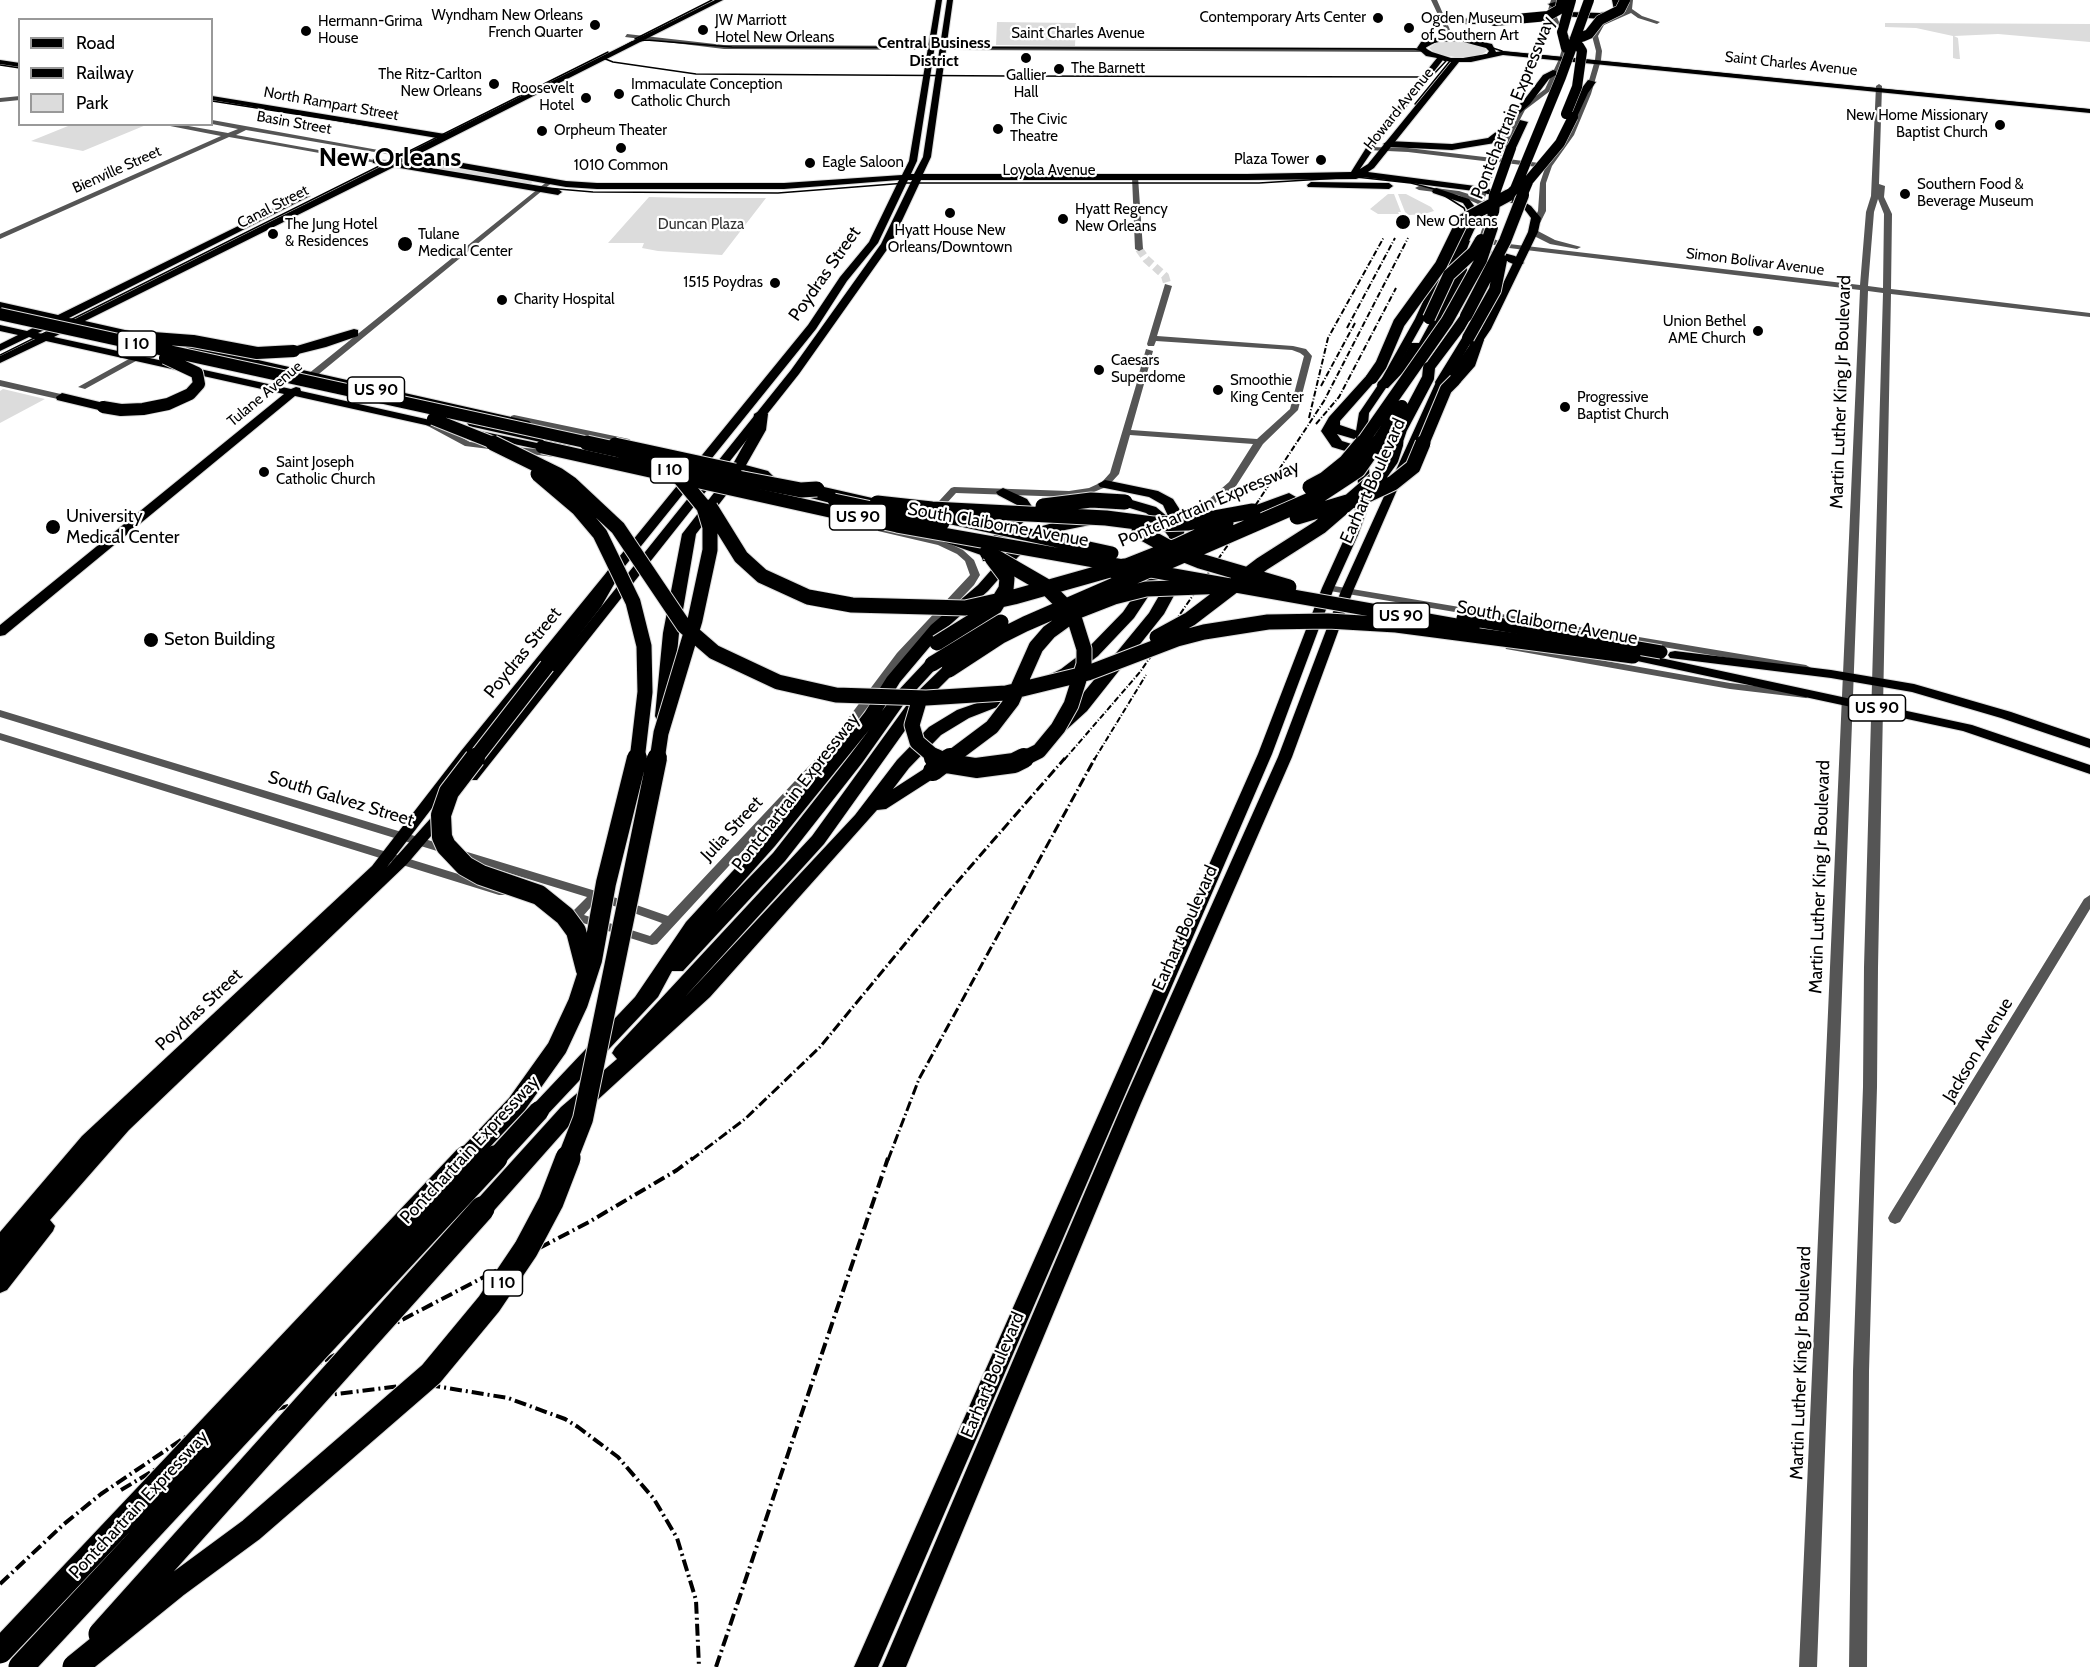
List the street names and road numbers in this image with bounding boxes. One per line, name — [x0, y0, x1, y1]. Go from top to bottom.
street label: Pontchartrain Expressway — [1467, 14, 1559, 202]
street label: Saint Charles Avenue — [1011, 25, 1145, 43]
street label: Saint Charles Avenue — [1724, 48, 1858, 80]
street label: Howard Avenue — [1360, 64, 1438, 154]
street label: North Rampart Street — [262, 83, 400, 125]
street label: Basin Street — [255, 108, 333, 138]
street label: Bienville Street — [70, 142, 164, 198]
street label: Loyola Avenue — [1003, 162, 1095, 180]
street label: Canal Street — [234, 181, 312, 233]
street label: Poydras Street — [784, 222, 866, 326]
street label: Simon Bolivar Avenue — [1685, 245, 1825, 279]
street label: Martin Luther King Jr Boulevard — [1826, 275, 1856, 509]
road number: I 10 — [118, 331, 156, 357]
street label: Tulane Avenue — [224, 357, 306, 431]
road number: US 90 — [348, 377, 404, 403]
street label: Earhart Boulevard — [1336, 415, 1410, 547]
street label: Pontchartrain Expressway — [1115, 456, 1303, 552]
road number: I 10 — [650, 457, 690, 483]
street label: South Claiborne Avenue — [906, 498, 1090, 552]
road number: US 90 — [830, 504, 886, 530]
street label: South Claiborne Avenue — [1455, 596, 1639, 650]
street label: Poydras Street — [480, 603, 566, 703]
road number: US 90 — [1372, 603, 1430, 629]
road number: US 90 — [1848, 695, 1906, 721]
street label: Pontchartrain Expressway — [728, 709, 864, 875]
street label: Martin Luther King Jr Boulevard — [1805, 760, 1835, 994]
street label: South Galvez Street — [266, 767, 416, 831]
street label: Julia Street — [697, 792, 767, 866]
street label: Earhart Boulevard — [1148, 862, 1222, 994]
street label: Poydras Street — [151, 964, 247, 1056]
street label: Jackson Avenue — [1938, 994, 2018, 1106]
street label: Pontchartrain Expressway — [396, 1071, 544, 1229]
street label: Martin Luther King Jr Boulevard — [1786, 1246, 1816, 1480]
road number: I 10 — [484, 1270, 522, 1296]
street label: Earhart Boulevard — [957, 1309, 1029, 1441]
street label: Pontchartrain Expressway — [65, 1426, 213, 1584]

